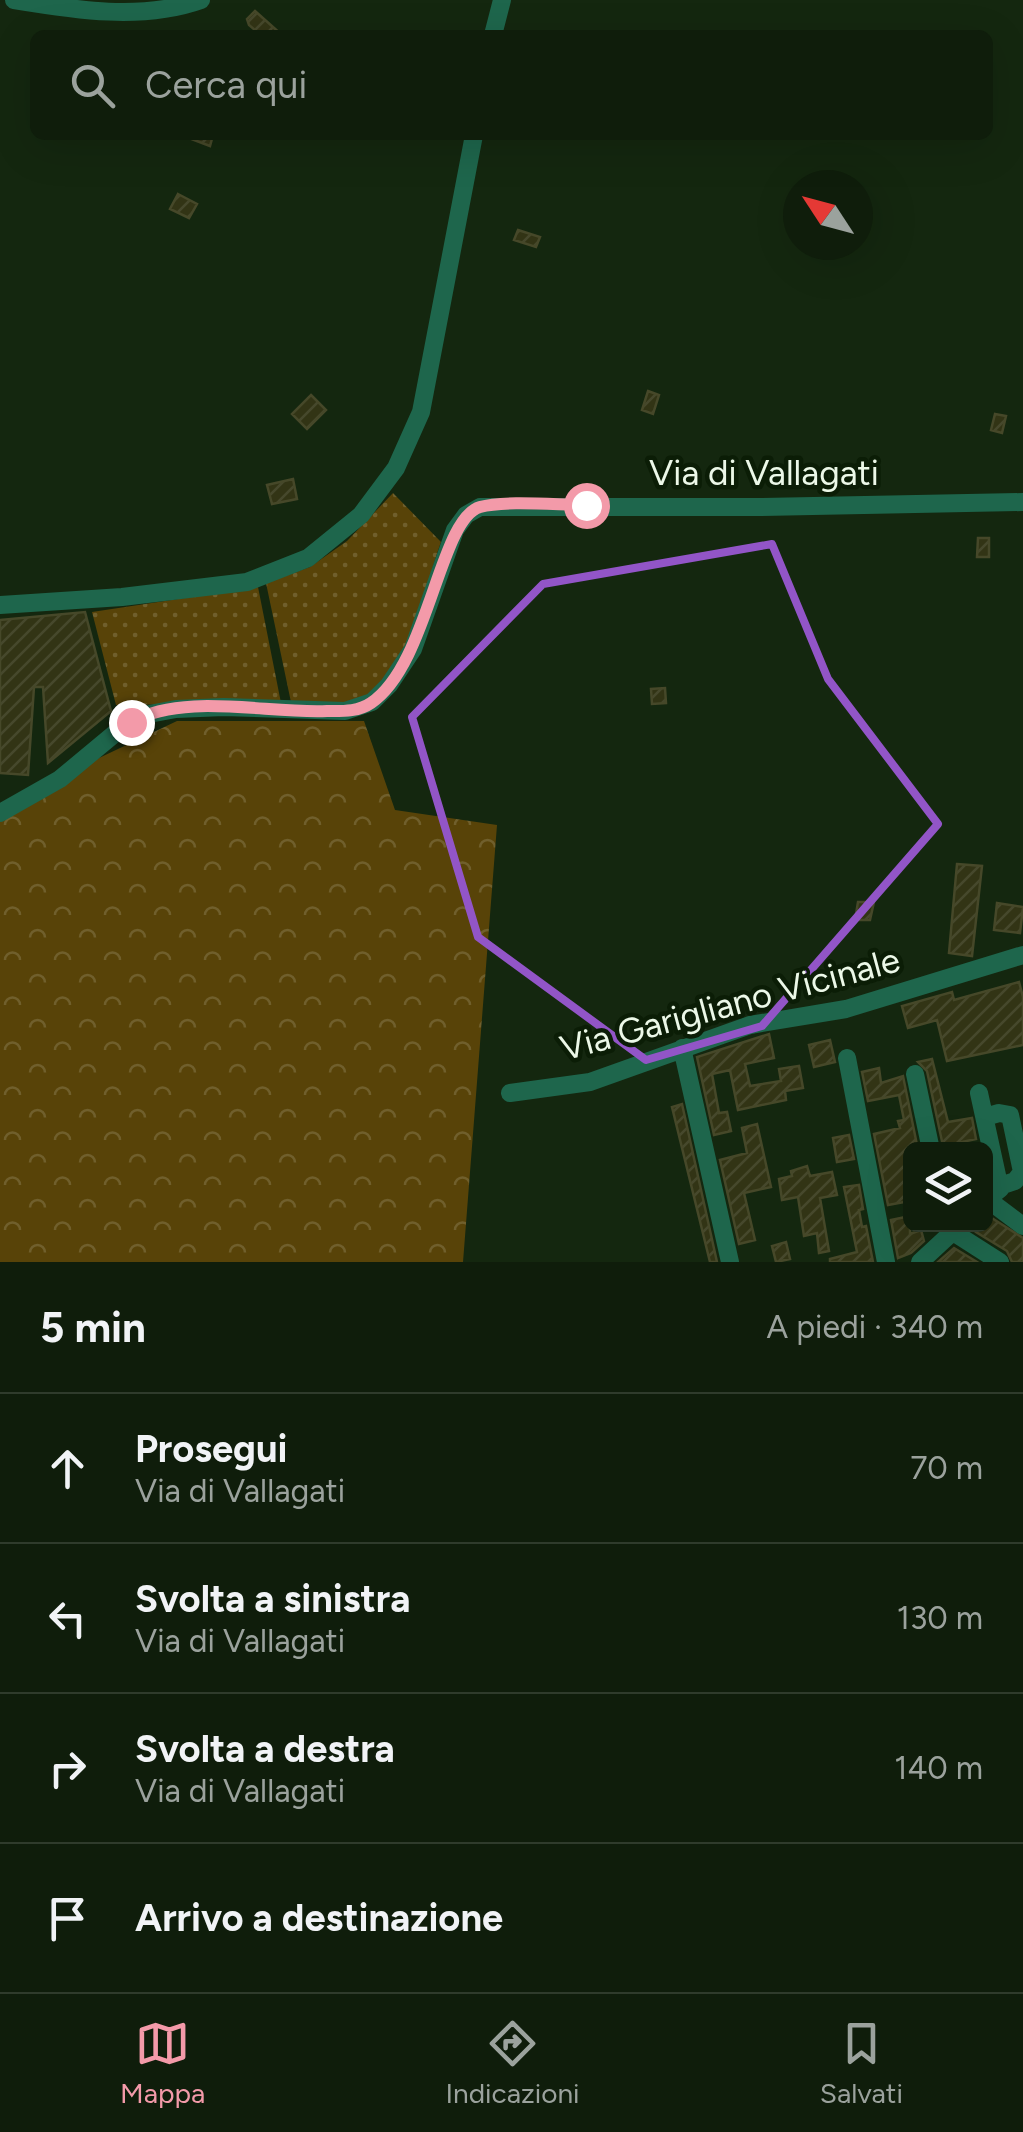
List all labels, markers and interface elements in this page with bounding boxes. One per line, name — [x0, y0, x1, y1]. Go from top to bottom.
search box — [30, 30, 993, 140]
icon: search — [65, 58, 120, 113]
text: Cerca qui — [145, 62, 307, 108]
north arrow — [783, 170, 873, 260]
street label: Via di Vallagati — [649, 452, 879, 494]
route start — [564, 483, 610, 529]
route end — [109, 700, 155, 746]
street label: Via Garigliano Vicinale — [556, 938, 904, 1070]
map controls — [903, 1142, 993, 1232]
button: layers — [903, 1142, 993, 1232]
text: 5 min — [40, 1302, 146, 1353]
text: A piedi · 340 m — [767, 1308, 983, 1346]
text: Prosegui — [135, 1426, 287, 1472]
icon: ahead — [40, 1441, 95, 1496]
text: 70 m — [910, 1449, 983, 1487]
text: Via di Vallagati — [135, 1472, 345, 1510]
text: Svolta a sinistra — [135, 1576, 410, 1622]
icon: left — [40, 1591, 95, 1646]
text: 130 m — [897, 1599, 983, 1637]
text: Via di Vallagati — [135, 1622, 345, 1660]
text: Svolta a destra — [135, 1726, 395, 1772]
icon: right — [40, 1741, 95, 1796]
text: 140 m — [894, 1749, 983, 1787]
text: Via di Vallagati — [135, 1772, 345, 1810]
icon: arrive — [40, 1891, 95, 1946]
text: Arrivo a destinazione — [135, 1895, 503, 1941]
tab: Mappa — [120, 2016, 205, 2110]
tab: Indicazioni — [445, 2016, 580, 2110]
tab: Salvati — [820, 2016, 903, 2110]

